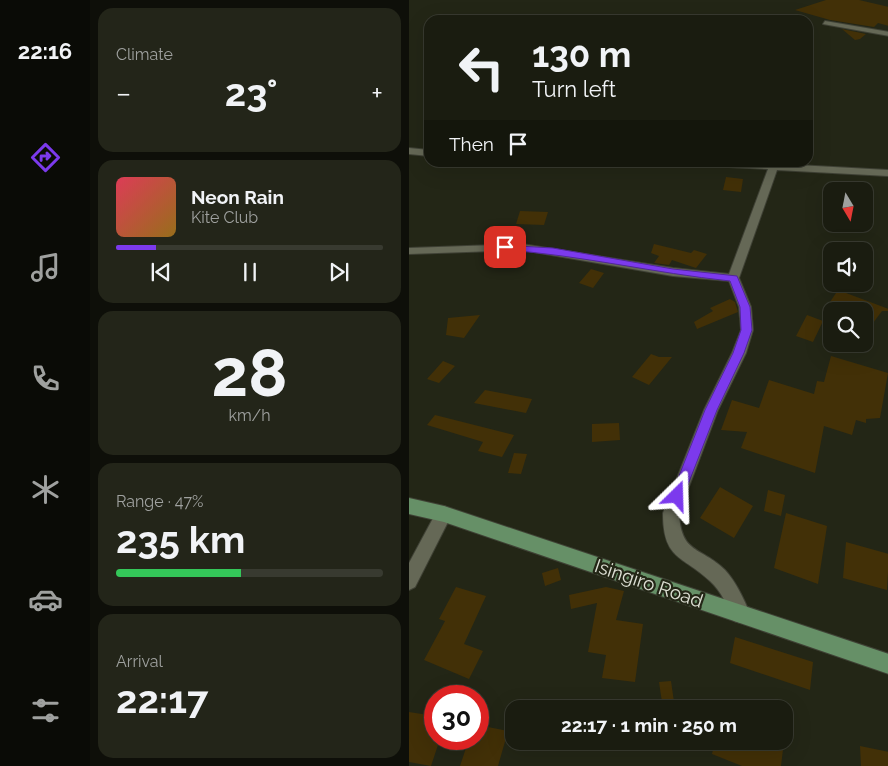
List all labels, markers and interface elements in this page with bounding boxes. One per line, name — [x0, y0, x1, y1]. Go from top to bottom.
text: 130 m — [532, 34, 631, 75]
icon: left — [449, 35, 514, 100]
text: 22:16 — [18, 38, 72, 64]
text: Climate — [116, 45, 173, 64]
text: 23° — [225, 70, 278, 115]
text: Turn left — [532, 76, 616, 102]
text: − — [116, 77, 131, 110]
text: + — [371, 77, 383, 110]
icon: arrive — [504, 130, 532, 158]
text: Then — [449, 133, 494, 155]
icon: directions — [28, 140, 63, 175]
north arrow — [823, 182, 873, 232]
map controls — [823, 182, 873, 352]
text: Neon Rain — [191, 186, 284, 208]
text: Kite Club — [191, 208, 258, 227]
pin — [484, 226, 526, 268]
icon: arrive — [491, 233, 519, 261]
button: sound — [823, 242, 873, 292]
icon: music — [28, 250, 63, 285]
icon: previous — [147, 258, 175, 286]
icon: pause — [236, 258, 264, 286]
icon: next — [325, 258, 353, 286]
button: search — [823, 302, 873, 352]
text: 28 — [212, 335, 287, 411]
icon: phone — [28, 361, 63, 396]
text: km/h — [228, 406, 271, 425]
position arrow — [650, 469, 702, 521]
icon: climate — [28, 472, 63, 507]
text: Range · 47% — [116, 492, 203, 511]
text: 235 km — [116, 517, 245, 562]
street label: Isingiro Road — [592, 554, 706, 612]
icon: car — [28, 582, 63, 617]
text: Arrival — [116, 652, 163, 671]
text: 22:17 — [116, 677, 208, 722]
speed limit sign: 30 — [424, 685, 489, 750]
icon: filters — [28, 693, 63, 728]
text: 22:17 · 1 min · 250 m — [561, 714, 737, 736]

